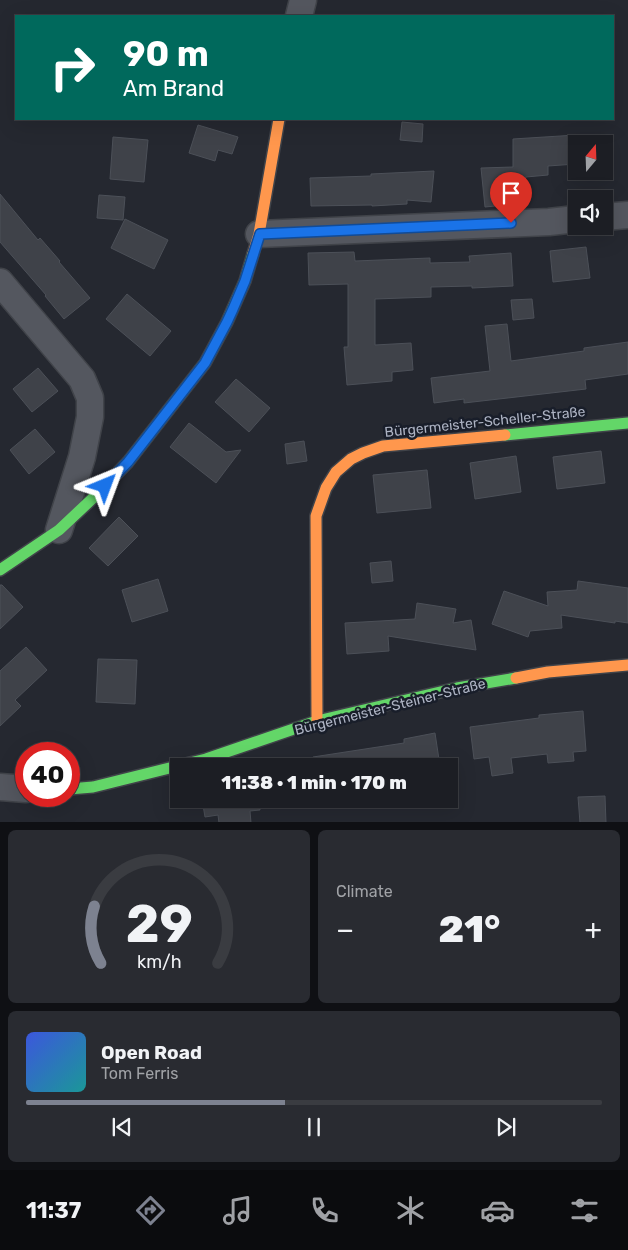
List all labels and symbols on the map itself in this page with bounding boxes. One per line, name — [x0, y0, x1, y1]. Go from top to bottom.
north arrow — [568, 135, 612, 180]
pin — [490, 172, 532, 223]
street label: Bürgermeister-Scheller-Straße — [384, 403, 586, 441]
position arrow — [78, 459, 130, 511]
street label: Bürgermeister-Steiner-Straße — [293, 675, 487, 739]
speed limit sign: 40 — [15, 742, 80, 807]

